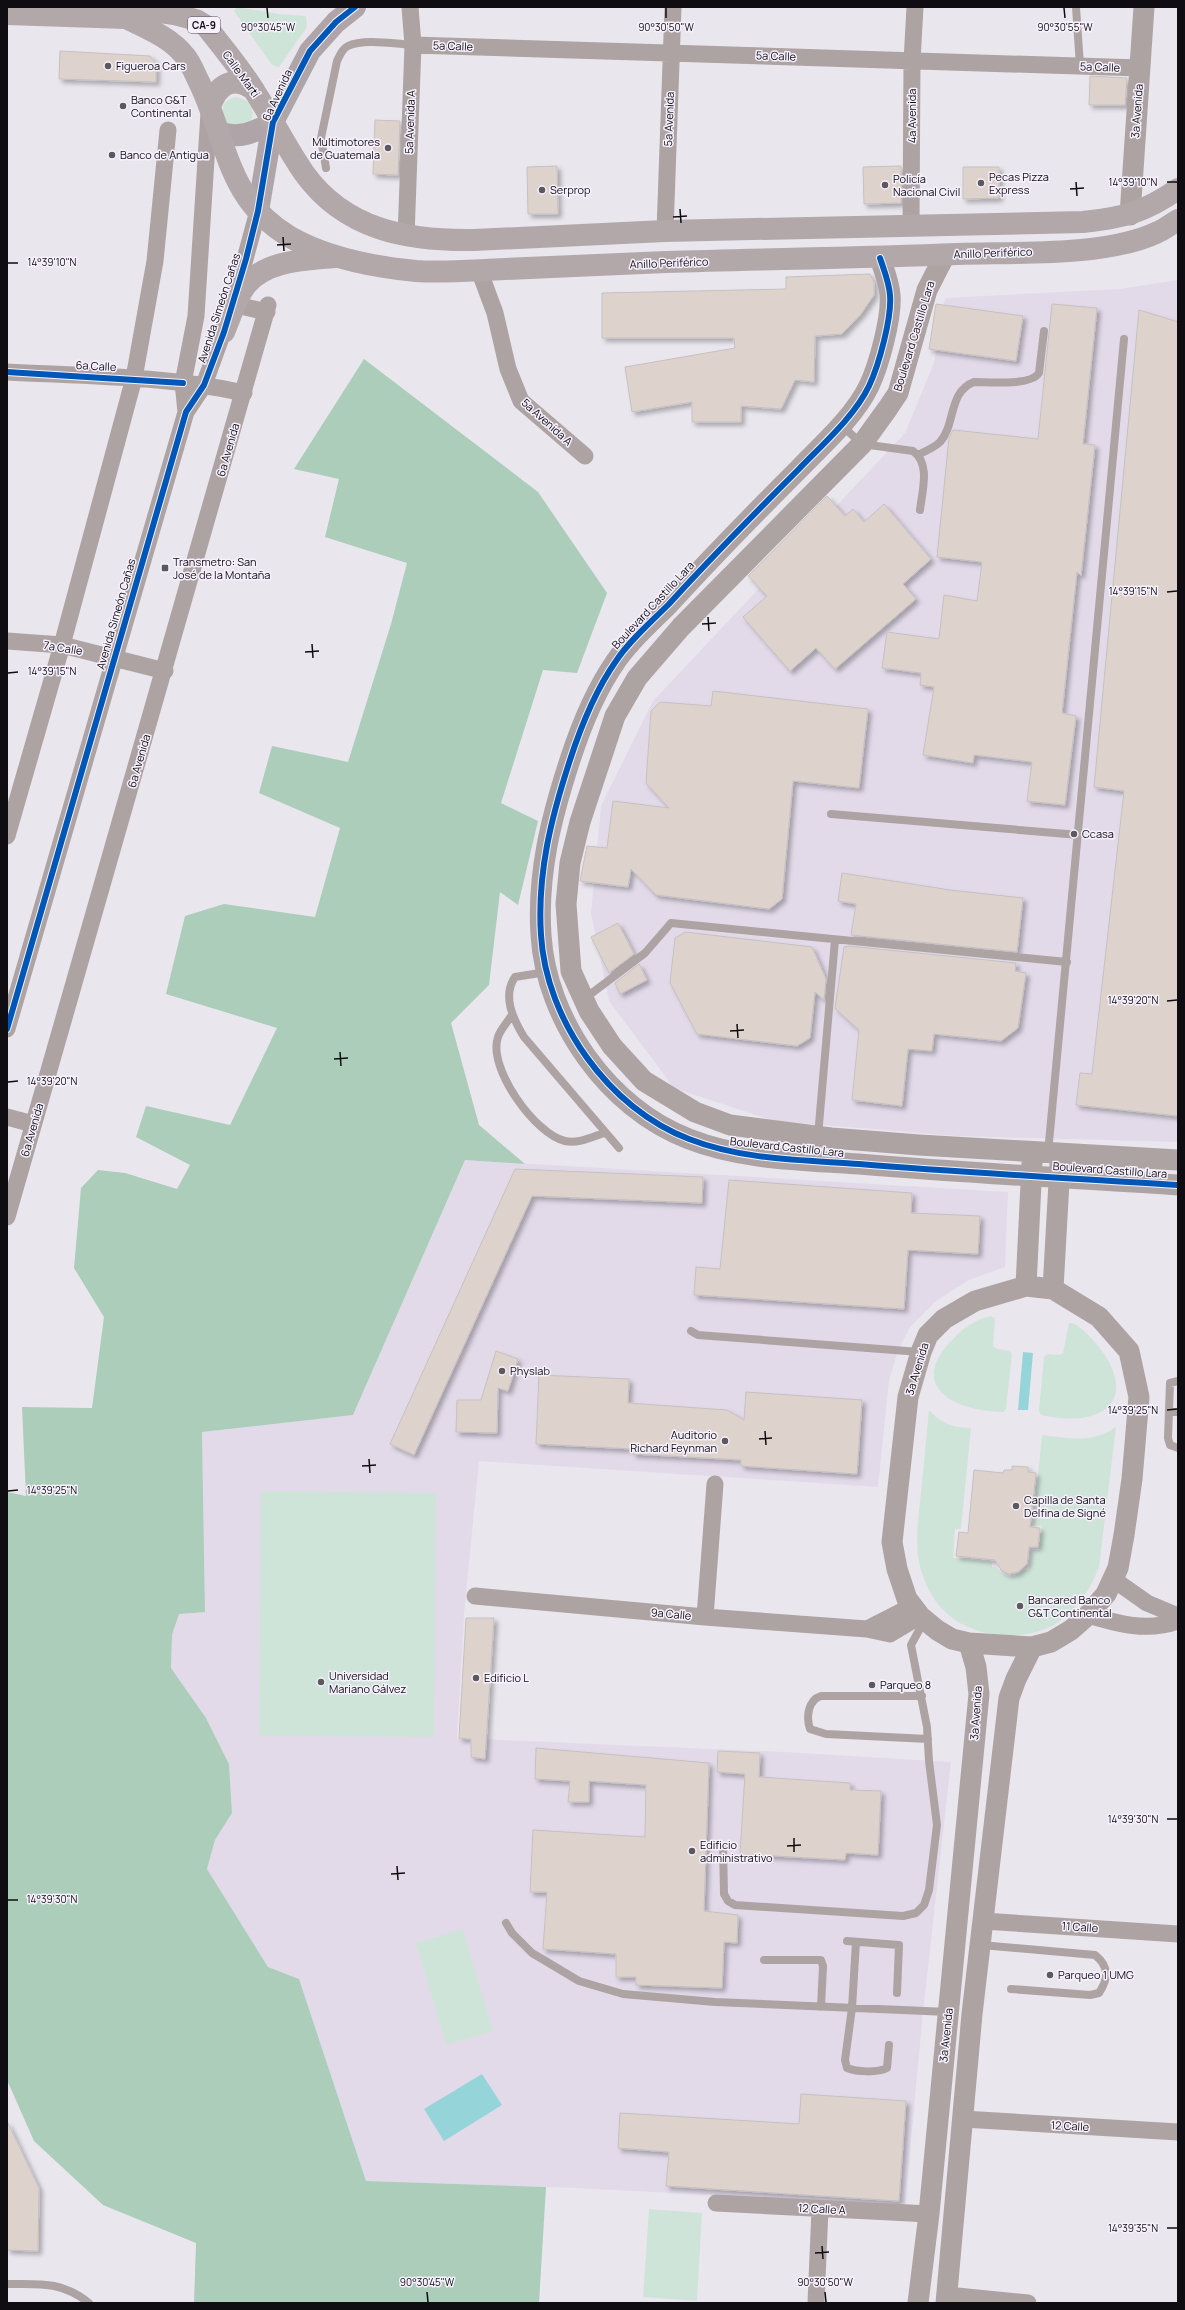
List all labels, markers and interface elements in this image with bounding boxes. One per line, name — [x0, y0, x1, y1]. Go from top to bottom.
road number: CA-9 — [188, 17, 220, 33]
text: 90°30'45"W — [241, 20, 296, 34]
text: 90°30'50"W — [638, 20, 694, 34]
text: 90°30'55"W — [1037, 20, 1093, 34]
street label: 5a Calle — [433, 37, 474, 54]
street label: Calle Martí — [219, 47, 264, 100]
street label: 5a Calle — [756, 47, 797, 64]
place label: Figueroa Cars — [116, 58, 186, 73]
street label: 5a Calle — [1080, 58, 1121, 75]
marker: Figueroa Cars — [103, 61, 113, 71]
street label: 6a Avenida — [258, 67, 295, 123]
street label: 3a Avenida — [1127, 83, 1146, 139]
street label: 4a Avenida — [904, 89, 919, 143]
street label: 5a Avenida A — [401, 90, 418, 154]
street label: 5a Avenida — [660, 91, 677, 147]
place label: Banco G&T Continental — [131, 92, 191, 120]
marker: Banco G&T Continental — [118, 101, 128, 111]
place label: Multimotores de Guatemala — [310, 134, 380, 162]
marker: Multimotores de Guatemala — [383, 143, 393, 153]
place label: Banco de Antigua — [120, 147, 209, 162]
marker: Banco de Antigua — [107, 150, 117, 160]
place label: Pecas Pizza Express — [989, 169, 1049, 197]
place label: Policía Nacional Civil — [893, 171, 960, 199]
text: 14°39'10"N — [1109, 175, 1158, 189]
marker: Pecas Pizza Express — [976, 178, 986, 188]
marker: Policía Nacional Civil — [880, 180, 890, 190]
place label: Serprop — [550, 182, 591, 197]
marker: Serprop — [537, 185, 547, 195]
street label: Anillo Periférico — [953, 244, 1033, 261]
street label: Avenida Simeón Cañas — [194, 251, 243, 365]
street label: Anillo Periférico — [629, 254, 709, 271]
text: 14°39'10"N — [28, 255, 77, 269]
street label: Boulevard Castillo Lara — [890, 279, 937, 393]
street label: 6a Calle — [75, 357, 117, 374]
street label: 5a Avenida A — [519, 395, 576, 449]
street label: 6a Avenida — [213, 421, 242, 478]
place label: Transmetro: San José de la Montaña — [173, 554, 270, 582]
street label: Avenida Simeón Cañas — [92, 556, 139, 671]
street label: Boulevard Castillo Lara — [608, 558, 697, 652]
marker: Transmetro: San José de la Montaña — [160, 563, 170, 573]
text: 14°39'15"N — [1109, 584, 1157, 598]
street label: 7a Calle — [42, 637, 84, 658]
text: 14°39'15"N — [28, 664, 76, 678]
street label: 6a Avenida — [124, 732, 153, 789]
place label: Ccasa — [1082, 826, 1114, 841]
marker: Ccasa — [1069, 829, 1079, 839]
text: 14°39'20"N — [1108, 993, 1159, 1007]
text: 14°39'20"N — [27, 1074, 78, 1088]
street label: 6a Avenida — [17, 1101, 46, 1158]
street label: Boulevard Castillo Lara — [729, 1133, 845, 1160]
street label: Boulevard Castillo Lara — [1052, 1158, 1168, 1181]
street label: 3a Avenida — [901, 1341, 932, 1397]
place label: Physlab — [510, 1363, 550, 1378]
marker: Physlab — [497, 1366, 507, 1376]
text: 14°39'25"N — [1108, 1403, 1158, 1417]
place label: Auditorio Richard Feynman — [630, 1427, 717, 1455]
marker: Auditorio Richard Feynman — [720, 1436, 730, 1446]
text: 14°39'25"N — [27, 1483, 77, 1497]
place label: Capilla de Santa Delfina de Signé — [1024, 1492, 1106, 1520]
marker: Capilla de Santa Delfina de Signé — [1011, 1501, 1021, 1511]
place label: Bancared Banco G&T Continental — [1028, 1592, 1112, 1620]
marker: Bancared Banco G&T Continental — [1015, 1601, 1025, 1611]
street label: 9a Calle — [650, 1604, 693, 1623]
place label: Universidad Mariano Gálvez — [329, 1668, 406, 1696]
place label: Edificio L — [484, 1670, 529, 1685]
marker: Edificio L — [471, 1673, 481, 1683]
marker: Universidad Mariano Gálvez — [316, 1677, 326, 1687]
place label: Parqueo 8 — [880, 1677, 931, 1692]
marker: Parqueo 8 — [867, 1680, 877, 1690]
street label: 3a Avenida — [966, 1685, 985, 1741]
text: 14°39'30"N — [1108, 1812, 1158, 1826]
place label: Edificio administrativo — [700, 1837, 773, 1865]
marker: Edificio administrativo — [687, 1846, 697, 1856]
text: 14°39'30"N — [27, 1892, 77, 1906]
street label: 11 Calle — [1061, 1918, 1099, 1935]
place label: Parqueo 1 UMG — [1058, 1967, 1134, 1982]
marker: Parqueo 1 UMG — [1045, 1970, 1055, 1980]
street label: 3a Avenida — [935, 2007, 956, 2063]
street label: 12 Calle — [1051, 2117, 1090, 2134]
street label: 12 Calle A — [798, 2200, 846, 2217]
text: 14°39'35"N — [1108, 2221, 1158, 2235]
text: 90°30'45"W — [400, 2275, 455, 2289]
text: 90°30'50"W — [797, 2275, 853, 2289]

